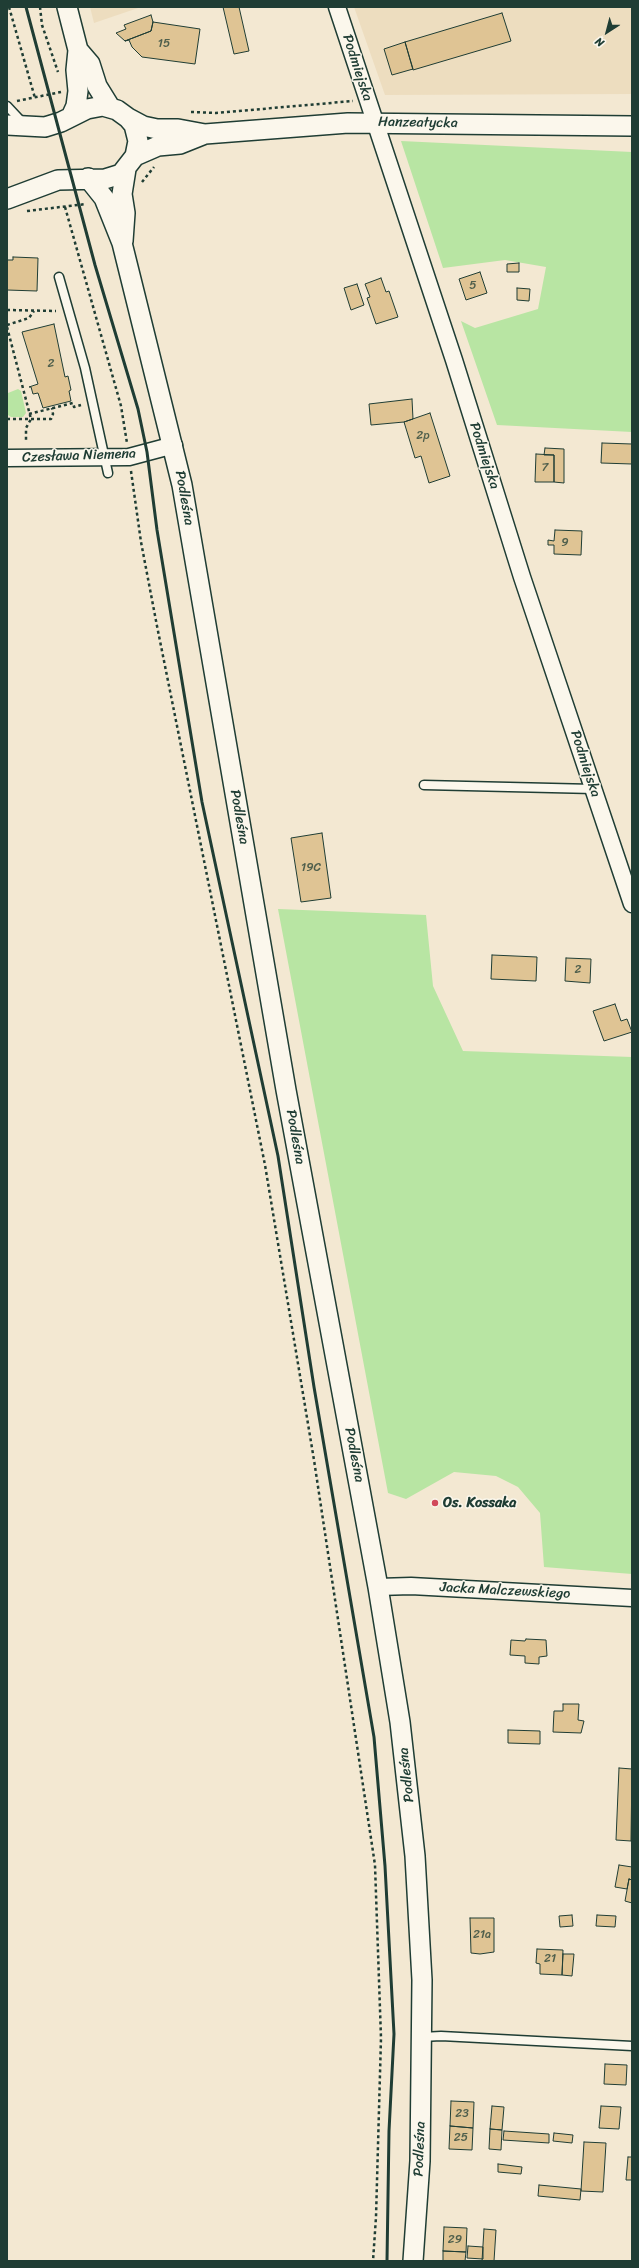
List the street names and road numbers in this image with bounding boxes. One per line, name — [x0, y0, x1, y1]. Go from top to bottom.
street label: Podmiejska — [338, 32, 376, 104]
street label: Hanzeatycka — [378, 114, 458, 132]
street label: Podmiejska — [465, 420, 503, 492]
street label: Czesława Niemena — [22, 446, 136, 466]
street label: Podleśna — [171, 469, 197, 527]
street label: Podmiejska — [566, 728, 604, 800]
street label: Podleśna — [226, 788, 252, 846]
street label: Podleśna — [282, 1108, 308, 1166]
street label: Podleśna — [340, 1426, 368, 1484]
street label: Jacka Malczewskiego — [439, 1579, 571, 1603]
street label: Podleśna — [396, 1747, 418, 1803]
street label: Podleśna — [411, 2121, 429, 2177]

